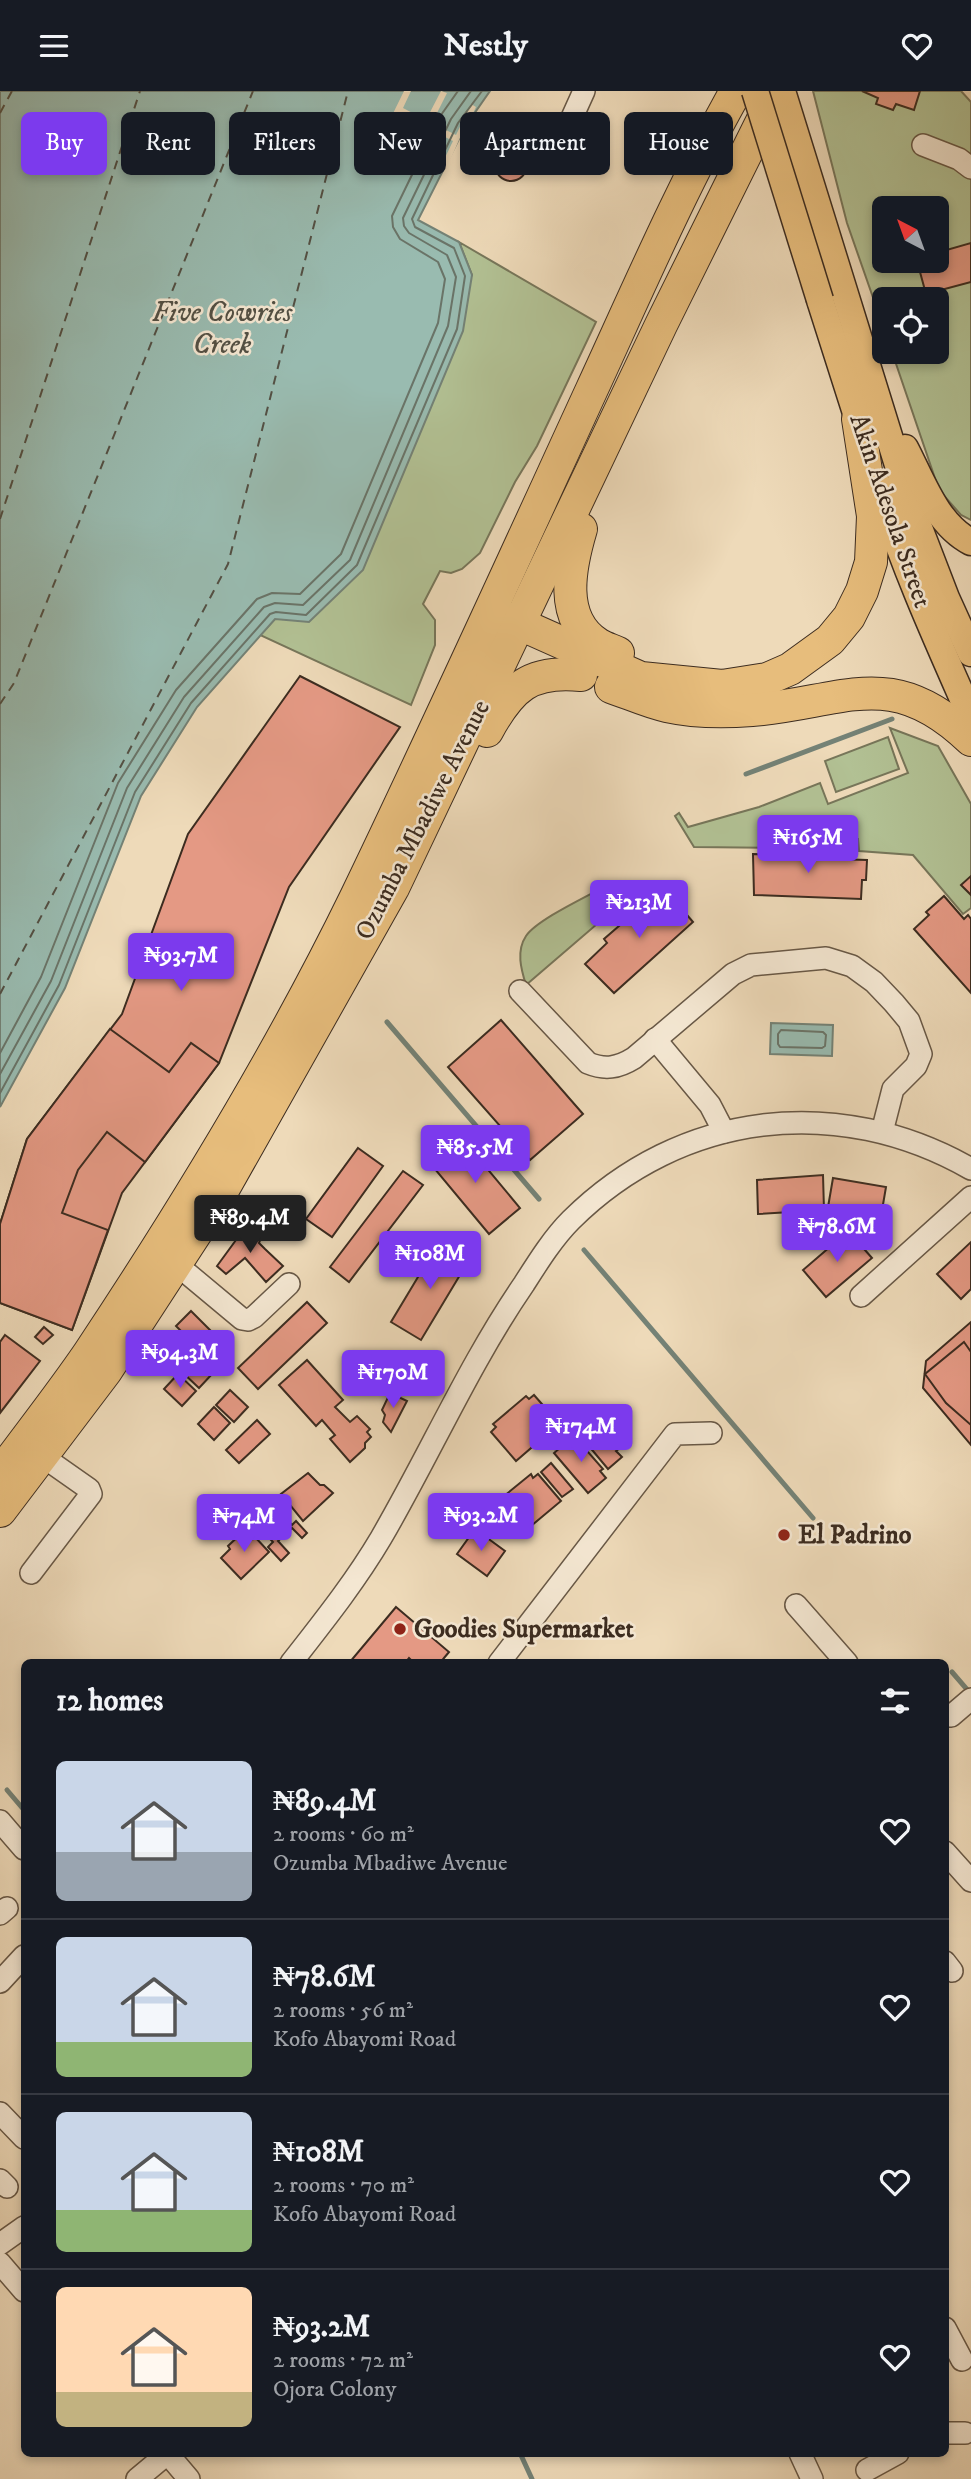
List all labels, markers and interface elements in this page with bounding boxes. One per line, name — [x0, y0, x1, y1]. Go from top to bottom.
text: Nestly — [443, 26, 528, 66]
icon: menu — [35, 27, 73, 65]
icon: heart — [898, 27, 936, 65]
chip: Buy — [21, 112, 107, 175]
chip: Rent — [121, 112, 215, 175]
chip: Filters — [229, 112, 340, 175]
chip: New — [354, 112, 446, 175]
chip: Apartment — [460, 112, 610, 175]
chip: House — [624, 112, 733, 175]
north arrow — [872, 196, 948, 273]
map controls — [872, 196, 949, 364]
button: locate — [872, 287, 949, 364]
water label: Five Cowries Creek — [152, 295, 293, 362]
street label: Akin Adesola Street — [841, 410, 939, 612]
street label: Ozumba Mbadiwe Avenue — [348, 694, 498, 946]
pin: ₦165M — [759, 815, 857, 875]
text: ₦165M — [773, 823, 843, 852]
pin: ₦213M — [590, 881, 688, 940]
text: ₦213M — [606, 888, 672, 917]
pin: ₦93.7M — [124, 933, 238, 993]
text: ₦93.7M — [144, 941, 218, 970]
pin: ₦85.5M — [418, 1125, 532, 1185]
text: ₦85.5M — [437, 1133, 513, 1162]
pin: ₦89.4M — [193, 1195, 307, 1255]
text: ₦89.4M — [210, 1203, 290, 1232]
pin: ₦78.6M — [780, 1205, 894, 1264]
text: ₦78.6M — [798, 1212, 876, 1241]
pin: ₦108M — [381, 1231, 479, 1291]
text: ₦108M — [395, 1239, 465, 1268]
pin: ₦94.3M — [123, 1331, 237, 1390]
text: ₦94.3M — [142, 1338, 218, 1367]
pin: ₦170M — [344, 1351, 442, 1410]
text: ₦170M — [358, 1358, 428, 1387]
pin: ₦174M — [532, 1405, 630, 1464]
text: ₦174M — [545, 1412, 617, 1441]
pin: ₦93.2M — [424, 1493, 538, 1553]
pin: ₦74M — [203, 1495, 285, 1554]
text: ₦93.2M — [444, 1501, 518, 1530]
text: ₦74M — [213, 1502, 275, 1531]
place label: El Padrino — [798, 1519, 912, 1552]
marker: El Padrino — [776, 1527, 792, 1543]
place label: Goodies Supermarket — [414, 1613, 634, 1646]
marker: Goodies Supermarket — [392, 1621, 408, 1637]
icon: filters — [876, 1682, 914, 1720]
text: 12 homes — [56, 1683, 163, 1720]
text: ₦89.4M — [273, 1783, 377, 1820]
icon: home — [112, 1789, 196, 1873]
icon: heart — [876, 1812, 914, 1850]
text: 2 rooms · 60 m² — [273, 1820, 414, 1849]
text: Ozumba Mbadiwe Avenue — [273, 1849, 507, 1878]
text: ₦78.6M — [273, 1959, 376, 1996]
icon: home — [112, 1965, 196, 2049]
icon: heart — [876, 1988, 914, 2026]
text: 2 rooms · 56 m² — [273, 1996, 413, 2025]
text: Kofo Abayomi Road — [273, 2025, 456, 2054]
text: ₦108M — [273, 2134, 364, 2171]
icon: home — [112, 2140, 196, 2224]
icon: heart — [876, 2163, 914, 2201]
text: 2 rooms · 70 m² — [273, 2171, 414, 2200]
text: Kofo Abayomi Road — [273, 2200, 456, 2229]
text: ₦93.2M — [273, 2309, 370, 2346]
icon: home — [112, 2315, 196, 2399]
icon: heart — [876, 2338, 914, 2376]
text: 2 rooms · 72 m² — [273, 2346, 413, 2375]
text: Ojora Colony — [273, 2375, 396, 2404]

